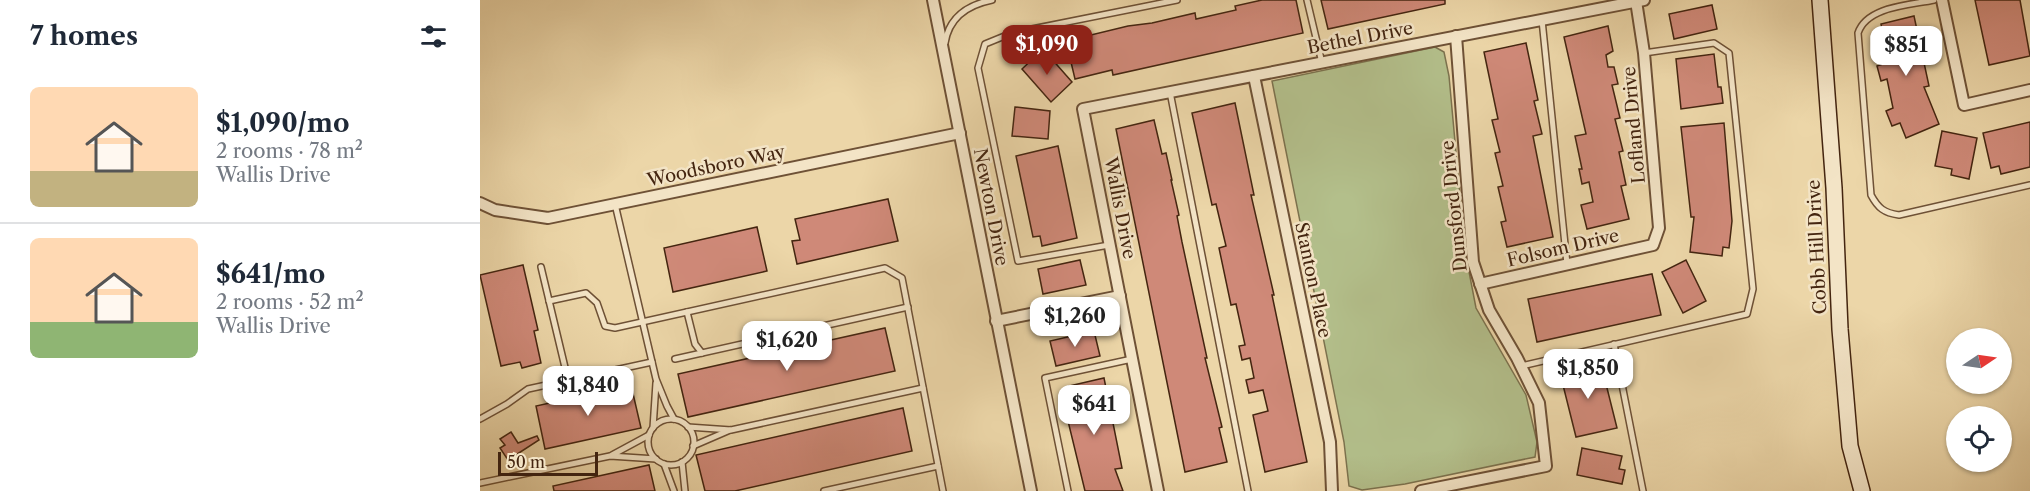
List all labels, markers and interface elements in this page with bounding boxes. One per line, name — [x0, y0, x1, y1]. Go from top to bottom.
street label: Bethel Drive — [1305, 17, 1415, 59]
text: 7 homes — [30, 20, 138, 52]
icon: filters — [417, 20, 450, 53]
pin: $1,090 — [998, 25, 1096, 76]
pin: $851 — [1870, 26, 1942, 77]
text: $1,090 — [1016, 32, 1078, 56]
text: $851 — [1884, 33, 1928, 57]
street label: Lofland Drive — [1618, 66, 1650, 184]
text: $1,090/mo — [216, 107, 349, 139]
icon: home — [78, 111, 150, 183]
text: 2 rooms · 78 m² — [216, 139, 363, 163]
street label: Dunsford Drive — [1436, 139, 1472, 273]
street label: Woodsboro Way — [644, 140, 788, 192]
street label: Newton Drive — [969, 146, 1013, 268]
street label: Wallis Drive — [1099, 154, 1141, 261]
text: Wallis Drive — [216, 163, 331, 187]
street label: Cobb Hill Drive — [1802, 179, 1832, 315]
street label: Stanton Place — [1290, 220, 1336, 340]
street label: Folsom Drive — [1505, 224, 1621, 272]
text: $641/mo — [216, 258, 325, 290]
icon: home — [78, 262, 150, 334]
text: 2 rooms · 52 m² — [216, 290, 364, 314]
pin: $1,260 — [1026, 297, 1124, 348]
text: $1,260 — [1044, 304, 1106, 328]
text: Wallis Drive — [216, 314, 331, 338]
pin: $1,620 — [738, 321, 836, 372]
text: $1,620 — [756, 328, 818, 352]
north arrow — [1946, 328, 2012, 394]
map controls — [1946, 328, 2012, 472]
pin: $1,850 — [1539, 349, 1637, 400]
text: $1,850 — [1557, 356, 1619, 380]
pin: $1,840 — [539, 366, 637, 417]
text: $1,840 — [557, 373, 619, 397]
pin: $641 — [1058, 385, 1130, 436]
text: $641 — [1072, 392, 1116, 416]
button: locate — [1946, 406, 2012, 472]
scale bar — [498, 449, 598, 476]
text: 50 m — [507, 452, 545, 472]

